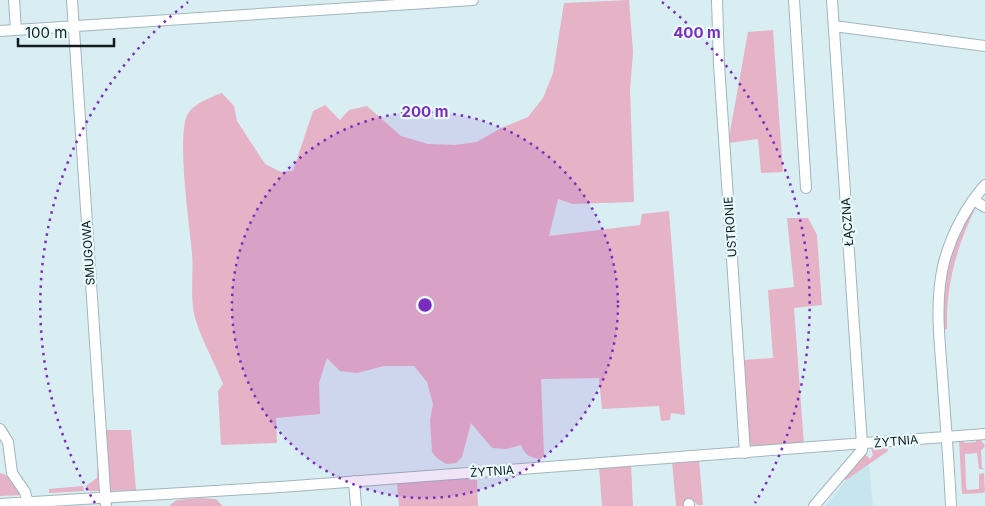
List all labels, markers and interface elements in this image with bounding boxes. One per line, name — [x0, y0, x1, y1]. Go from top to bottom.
scale bar — [18, 15, 114, 47]
text: 100 m — [25, 23, 67, 42]
text: 400 m — [673, 23, 721, 42]
text: 200 m — [402, 102, 448, 121]
street label: USTRONIE — [720, 196, 740, 258]
street label: ŁĄCZNA — [838, 197, 856, 247]
street label: SMUGOWA — [78, 220, 98, 286]
centre of rings — [416, 296, 434, 314]
street label: ŻYTNIA — [873, 432, 919, 450]
street label: ŻYTNIA — [469, 462, 515, 480]

